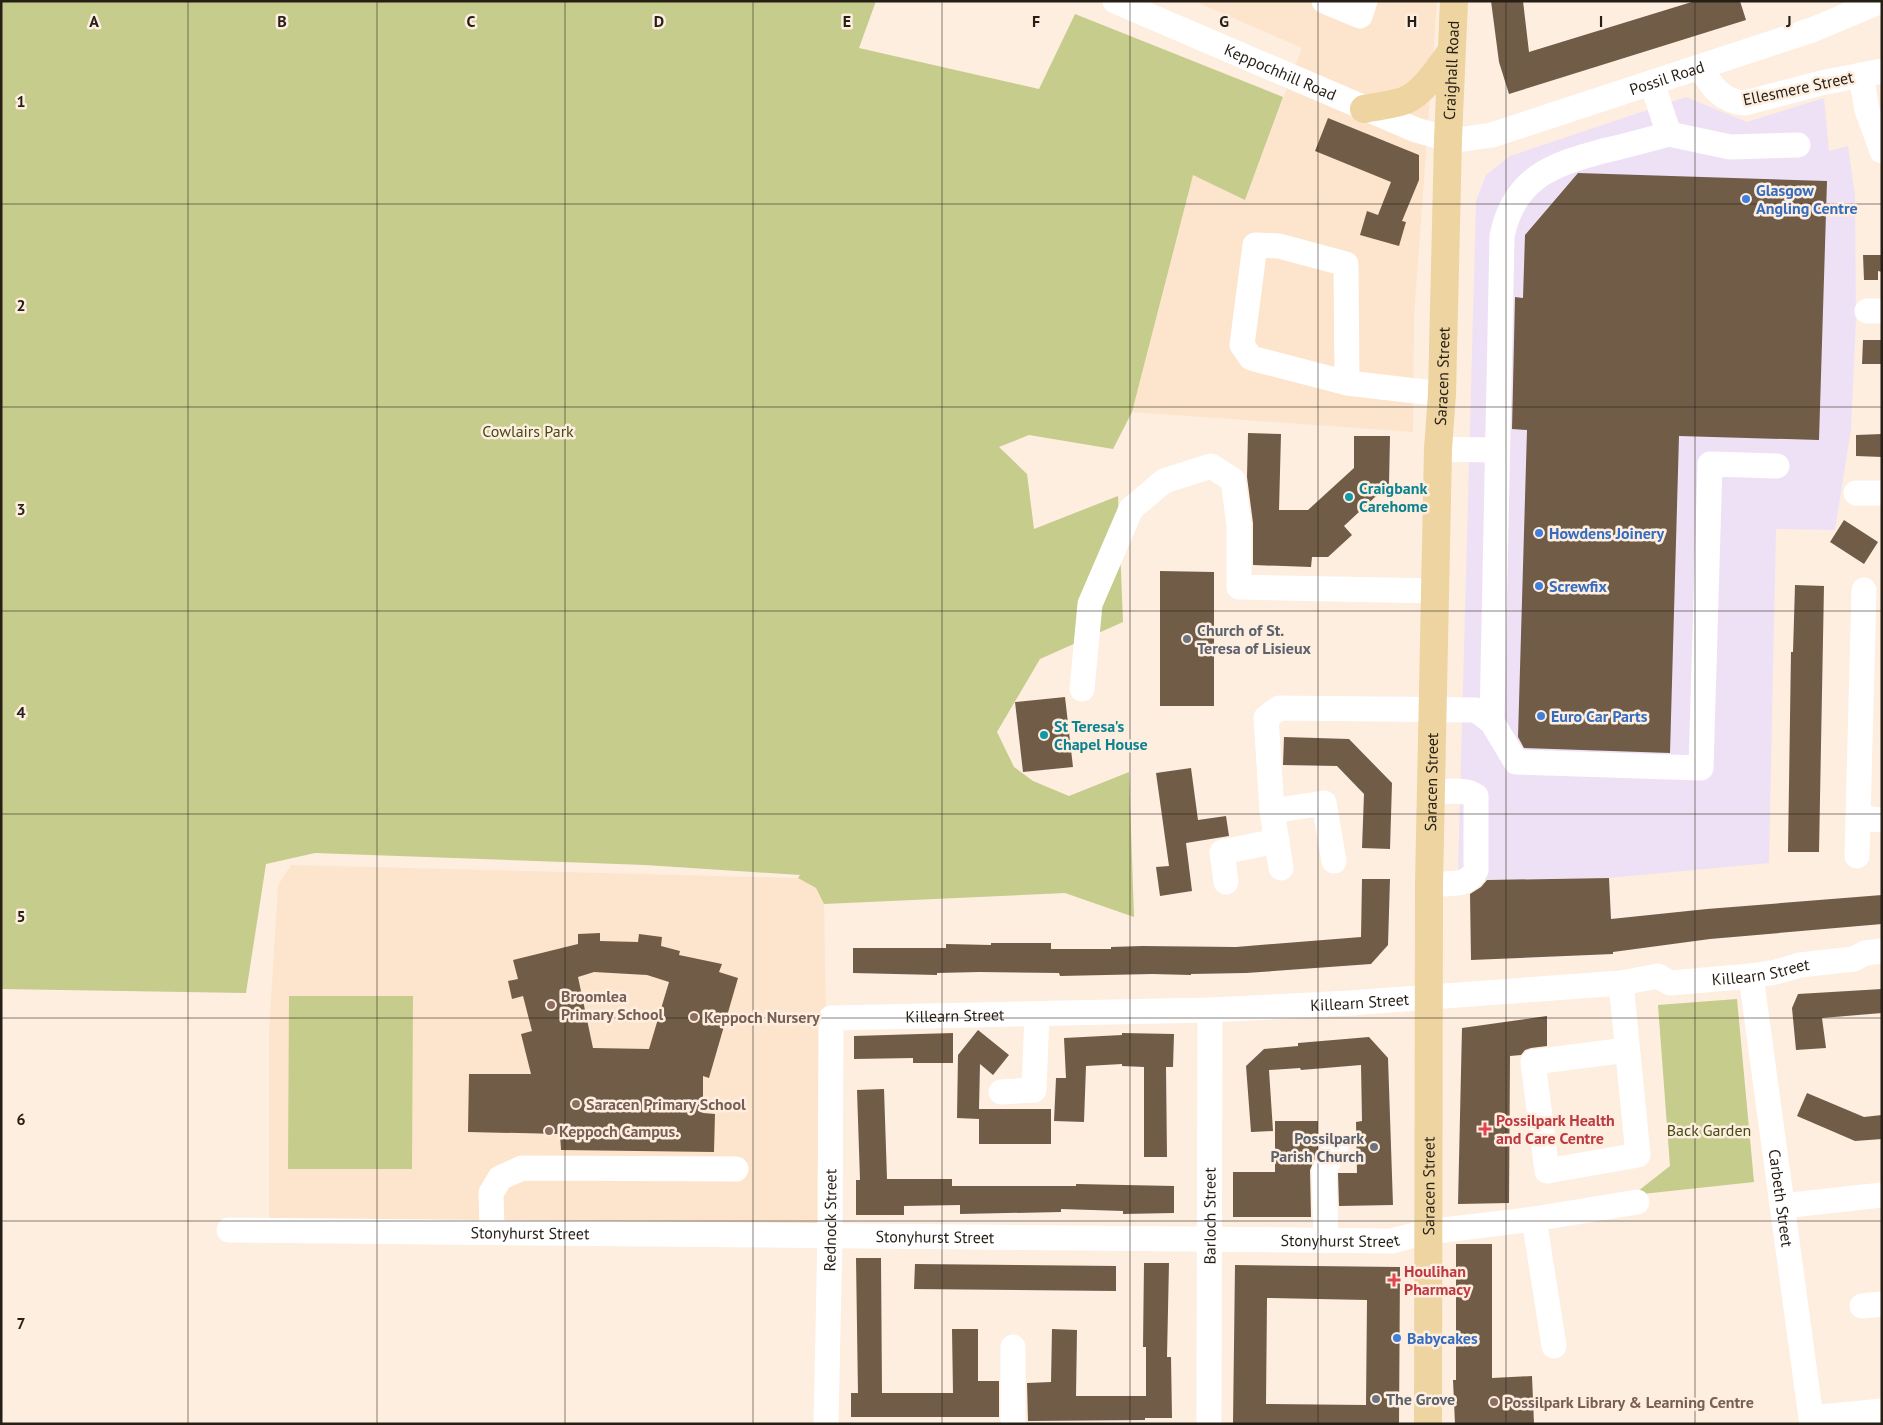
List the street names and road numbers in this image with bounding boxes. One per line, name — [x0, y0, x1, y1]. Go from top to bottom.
street label: Craighall Road — [1439, 20, 1463, 120]
street label: Keppochhill Road — [1222, 39, 1339, 105]
street label: Possil Road — [1627, 56, 1707, 99]
street label: Ellesmere Street — [1741, 66, 1856, 109]
street label: Saracen Street — [1430, 326, 1454, 426]
street label: Saracen Street — [1420, 732, 1442, 832]
street label: Killearn Street — [1711, 954, 1811, 989]
street label: Killearn Street — [1310, 989, 1410, 1015]
street label: Killearn Street — [905, 1004, 1005, 1026]
street label: Saracen Street — [1418, 1136, 1439, 1235]
street label: Carbeth Street — [1765, 1148, 1798, 1249]
street label: Barloch Street — [1199, 1167, 1220, 1265]
street label: Rednock Street — [819, 1168, 840, 1271]
street label: Stonyhurst Street — [470, 1222, 590, 1243]
street label: Stonyhurst Street — [875, 1226, 995, 1247]
street label: Stonyhurst Street — [1280, 1229, 1402, 1251]

